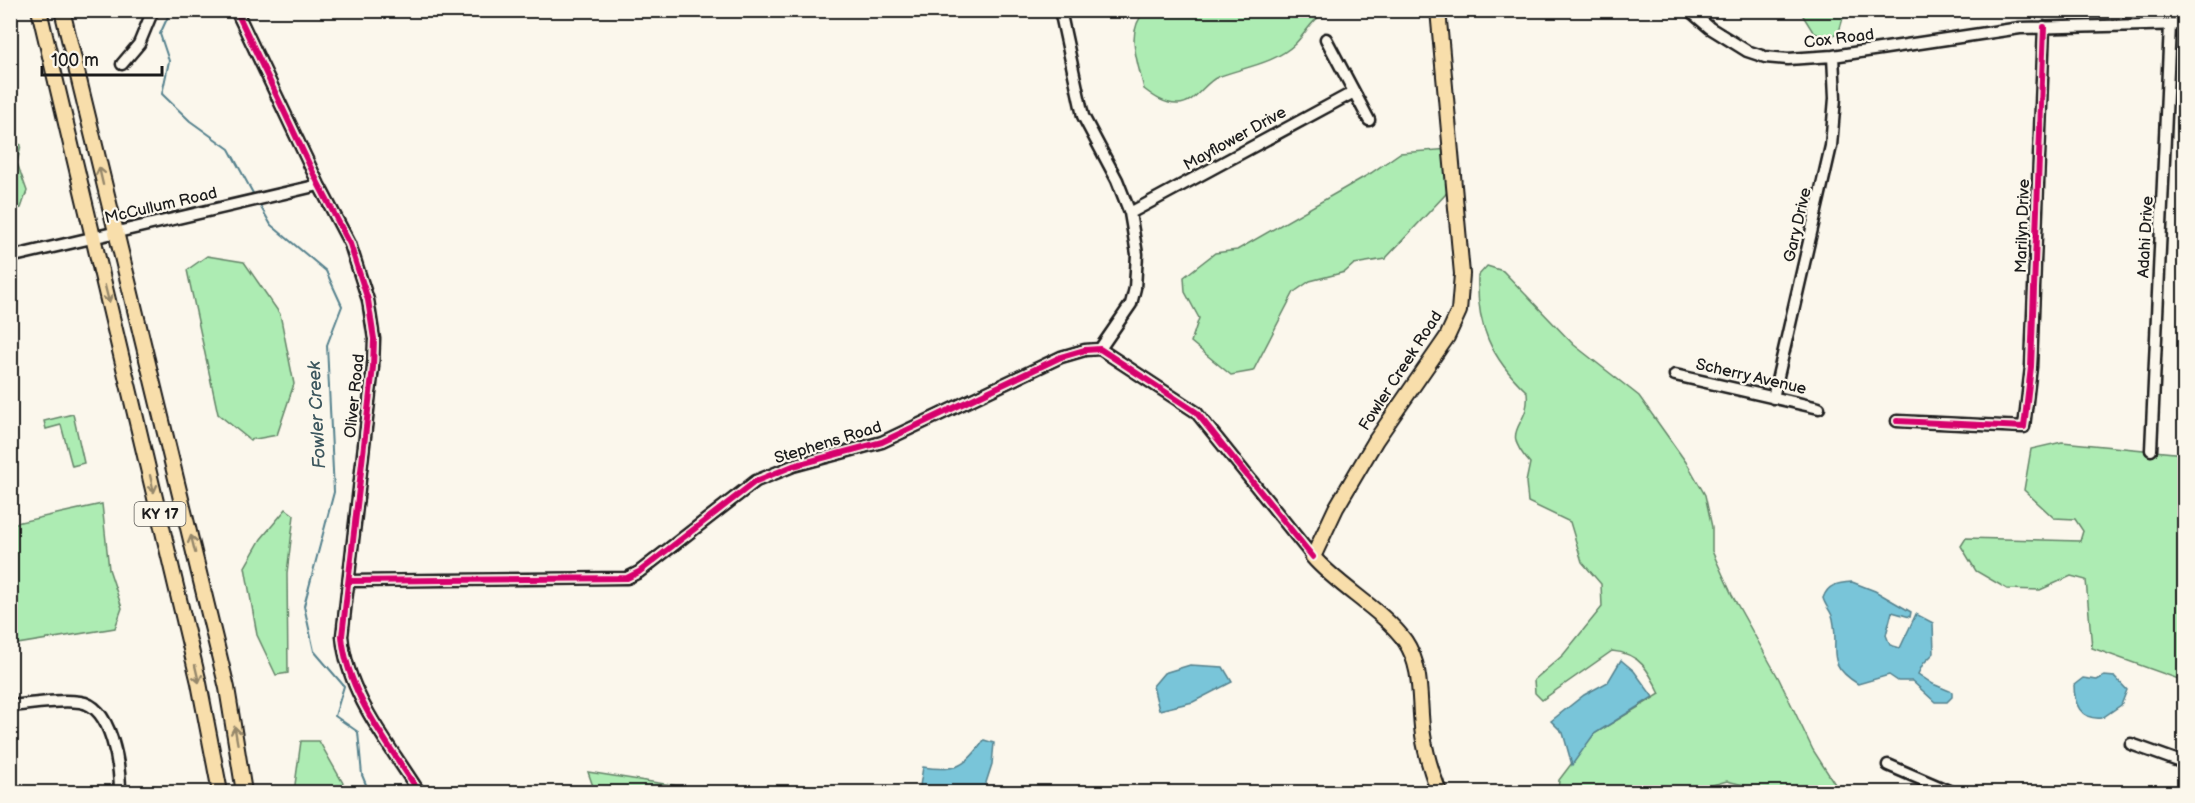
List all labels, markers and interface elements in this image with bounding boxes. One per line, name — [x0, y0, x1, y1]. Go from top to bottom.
street label: Cox Road — [1803, 25, 1875, 53]
scale bar — [42, 39, 162, 77]
text: 100 m — [51, 50, 99, 71]
street label: Mayflower Drive — [1180, 103, 1290, 175]
one-way arrow — [95, 167, 107, 186]
street label: Marilyn Drive — [2012, 178, 2034, 273]
street label: McCullum Road — [103, 184, 219, 228]
street label: Gary Drive — [1780, 185, 1816, 264]
street label: Adahi Drive — [2134, 195, 2158, 279]
one-way arrow — [102, 285, 114, 304]
street label: Fowler Creek Road — [1355, 308, 1447, 434]
street label: Oliver Road — [341, 353, 369, 439]
street label: Scherry Avenue — [1694, 355, 1809, 399]
water label: Fowler Creek — [304, 359, 330, 469]
street label: Stephens Road — [772, 418, 884, 468]
one-way arrow — [147, 474, 159, 493]
road number: KY 17 — [134, 502, 186, 526]
one-way arrow — [186, 535, 198, 554]
one-way arrow — [192, 664, 204, 683]
one-way arrow — [230, 725, 241, 745]

